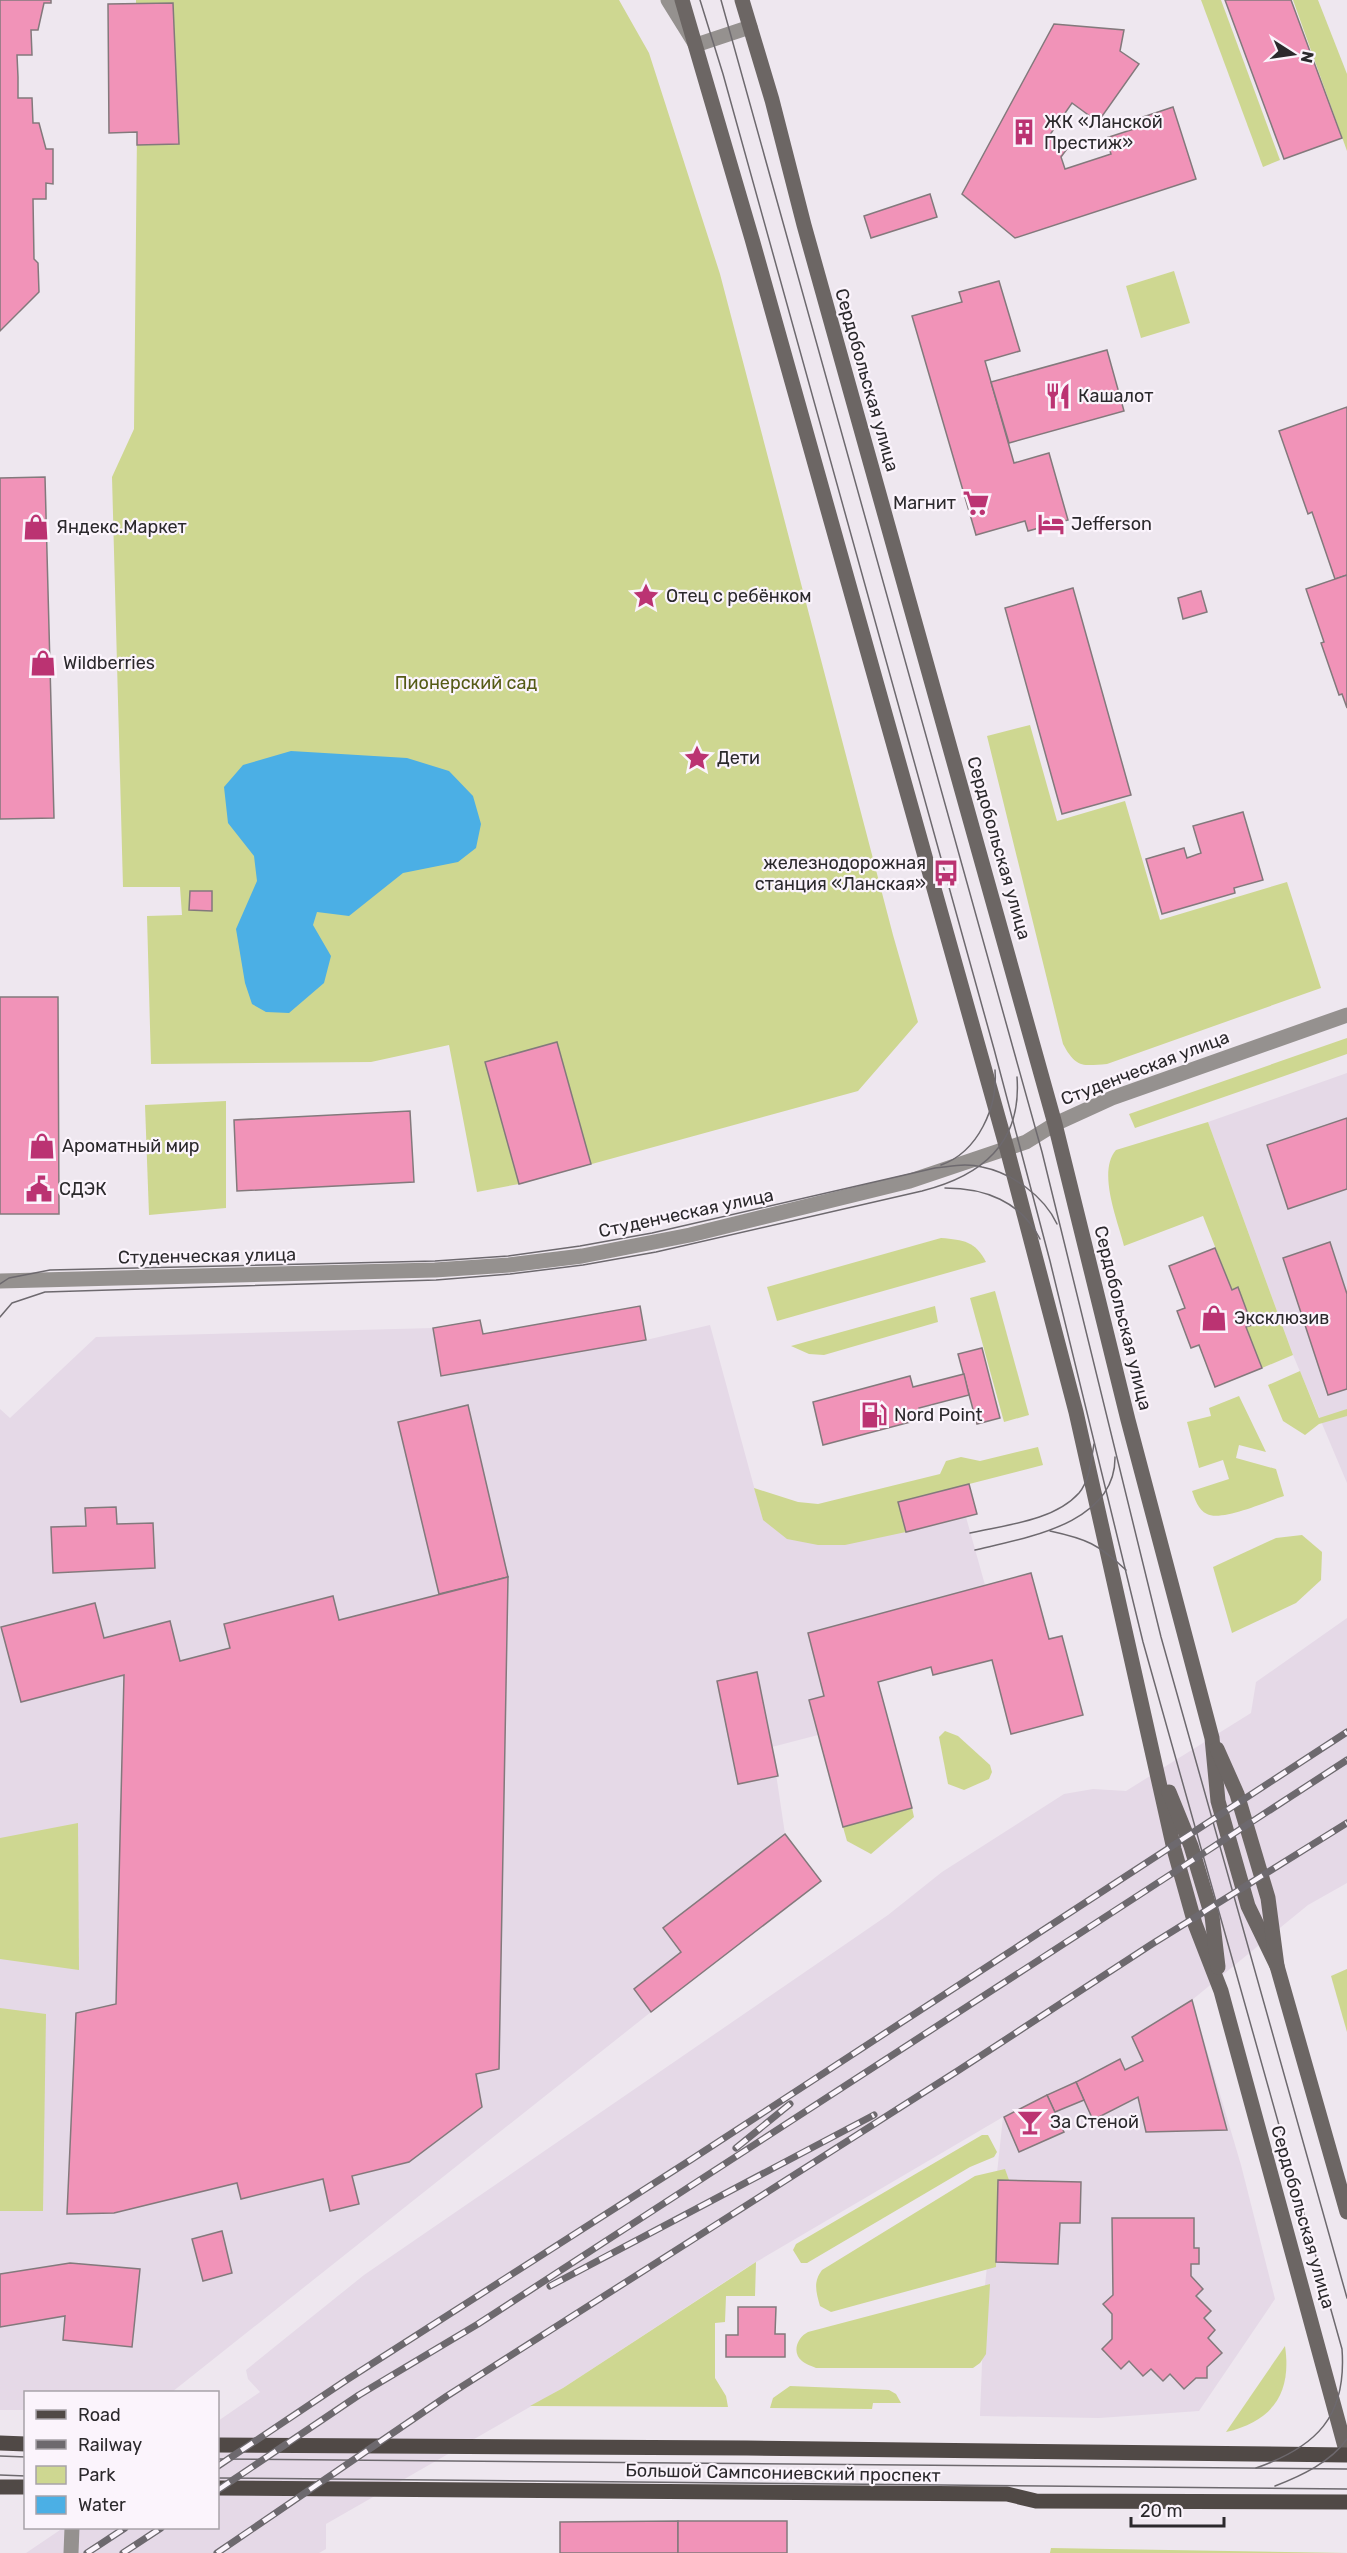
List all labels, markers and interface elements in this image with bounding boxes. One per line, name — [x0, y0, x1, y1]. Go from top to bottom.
north arrow — [1263, 24, 1323, 84]
text: N — [1297, 49, 1318, 65]
place label: ЖК «Ланской Престиж» — [1044, 111, 1163, 154]
building icon: ЖК «Ланской Престиж» — [1009, 117, 1039, 147]
street label: Сердобольская улица — [830, 286, 904, 474]
restaurant icon: Кашалот — [1043, 381, 1073, 411]
place label: Кашалот — [1078, 385, 1154, 407]
supermarket icon: Магнит — [961, 488, 991, 518]
place label: Магнит — [893, 492, 956, 514]
hotel icon: Jefferson — [1036, 509, 1066, 539]
shop icon: Яндекс.Маркет — [21, 512, 51, 542]
place label: Jefferson — [1071, 513, 1152, 535]
place label: Яндекс.Маркет — [56, 516, 187, 538]
place icon: Отец с ребёнком — [631, 581, 661, 611]
place label: Отец с ребёнком — [666, 585, 812, 607]
shop icon: Wildberries — [28, 648, 58, 678]
place label: Wildberries — [63, 652, 155, 674]
park label: Пионерский сад — [395, 672, 537, 694]
place icon: Дети — [682, 743, 712, 773]
place label: Дети — [717, 747, 760, 769]
street label: Сердобольская улица — [962, 754, 1036, 942]
place label: железнодорожная станция «Ланская» — [755, 852, 926, 895]
bus stop icon: железнодорожная станция «Ланская» — [931, 858, 961, 888]
street label: Студенческая улица — [1058, 1026, 1232, 1110]
shop icon: Ароматный мир — [27, 1131, 57, 1161]
place label: Ароматный мир — [62, 1135, 200, 1157]
public building icon: СДЭК — [24, 1174, 54, 1204]
place label: СДЭК — [59, 1178, 107, 1200]
street label: Студенческая улица — [596, 1184, 776, 1242]
street label: Сердобольская улица — [1089, 1223, 1157, 1413]
street label: Студенческая улица — [118, 1243, 296, 1269]
shop icon: Эксклюзив — [1199, 1303, 1229, 1333]
place label: Эксклюзив — [1234, 1307, 1329, 1329]
fuel station icon: Nord Point — [859, 1400, 889, 1430]
place label: Nord Point — [894, 1404, 983, 1426]
bar icon: За Стеной — [1015, 2107, 1045, 2137]
place label: За Стеной — [1050, 2111, 1139, 2133]
street label: Сердобольская улица — [1266, 2123, 1340, 2311]
legend — [24, 2391, 219, 2529]
text: Road — [78, 2404, 121, 2426]
text: Railway — [78, 2434, 142, 2456]
street label: Большой Сампсониевский проспект — [625, 2459, 941, 2487]
text: Park — [78, 2464, 116, 2486]
scale bar — [1131, 2490, 1224, 2528]
text: Water — [78, 2494, 126, 2516]
text: 20 m — [1140, 2500, 1182, 2522]

